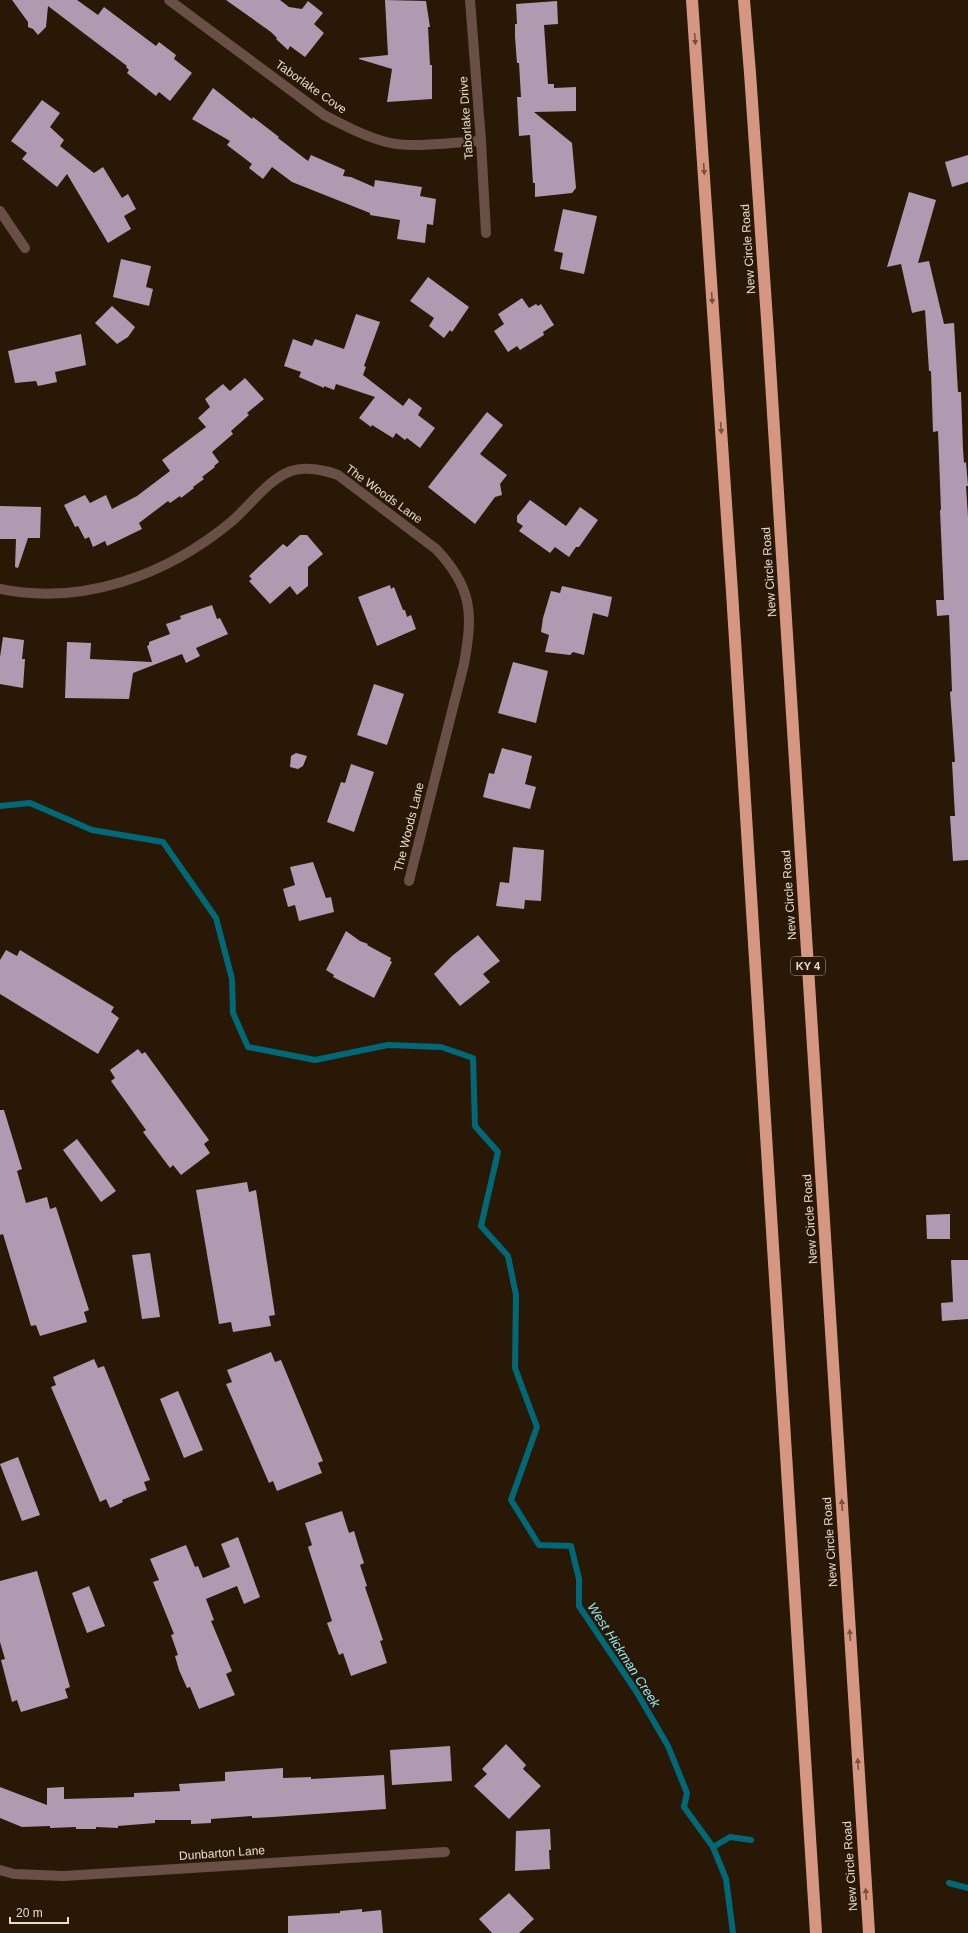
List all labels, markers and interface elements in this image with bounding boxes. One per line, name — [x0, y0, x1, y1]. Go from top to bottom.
one-way arrow — [692, 33, 698, 46]
street label: Taborlake Cove — [273, 57, 349, 117]
street label: Taborlake Drive — [456, 76, 476, 160]
one-way arrow — [700, 163, 707, 175]
street label: New Circle Road — [738, 204, 758, 294]
one-way arrow — [709, 292, 716, 304]
one-way arrow — [718, 422, 725, 434]
street label: The Woods Lane — [343, 462, 425, 527]
street label: New Circle Road — [759, 527, 779, 617]
street label: The Woods Lane — [391, 781, 427, 873]
street label: New Circle Road — [779, 850, 799, 940]
road number: KY 4 — [791, 957, 825, 975]
street label: New Circle Road — [800, 1174, 820, 1264]
street label: New Circle Road — [820, 1497, 840, 1587]
one-way arrow — [838, 1499, 845, 1511]
water label: West Hickman Creek — [585, 1600, 664, 1711]
one-way arrow — [846, 1629, 853, 1641]
one-way arrow — [854, 1758, 861, 1770]
street label: New Circle Road — [840, 1821, 860, 1911]
street label: Dunbarton Lane — [179, 1843, 266, 1863]
one-way arrow — [863, 1888, 870, 1900]
scale bar — [10, 1899, 68, 1925]
text: 20 m — [16, 1906, 43, 1920]

